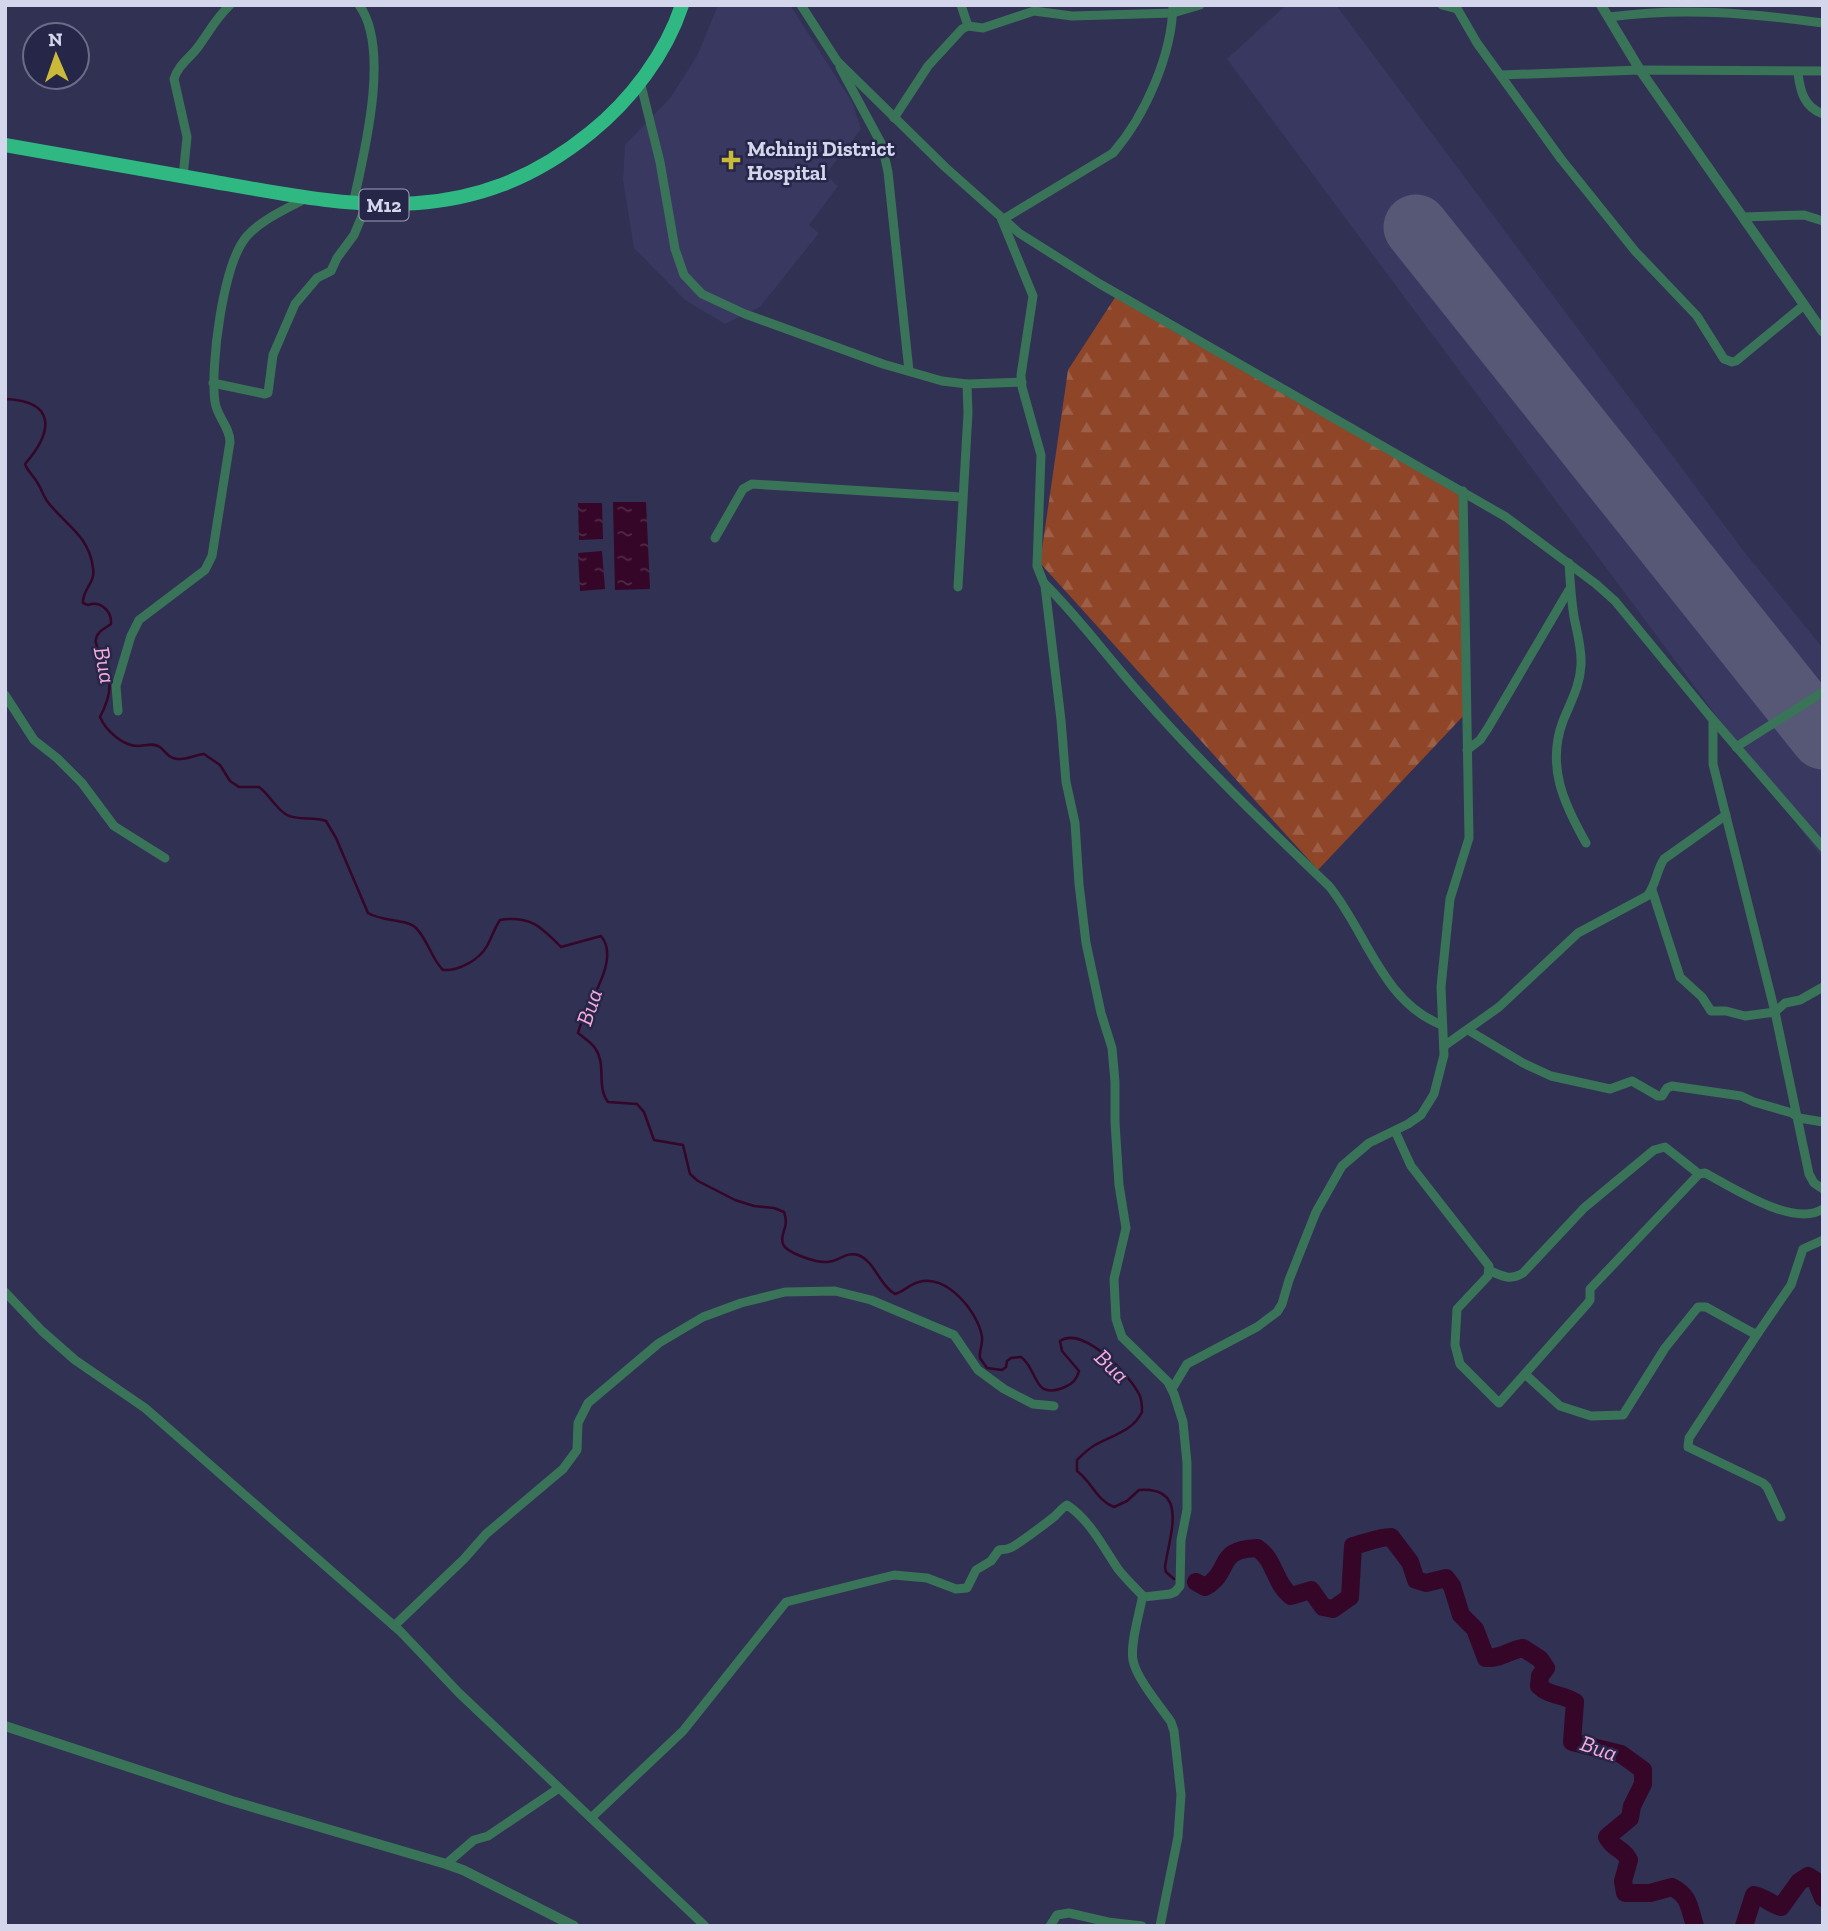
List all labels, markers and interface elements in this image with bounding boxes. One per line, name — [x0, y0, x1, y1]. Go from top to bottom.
north arrow — [21, 21, 91, 91]
text: N — [48, 28, 63, 51]
place label: Mchinji District Hospital — [747, 136, 895, 185]
marker: Mchinji District Hospital — [721, 150, 741, 170]
road number: M12 — [360, 190, 408, 220]
water label: Bua — [88, 644, 122, 686]
water label: Bua — [570, 985, 608, 1029]
water label: Bua — [1089, 1343, 1135, 1389]
water label: Bua — [1577, 1729, 1621, 1767]

